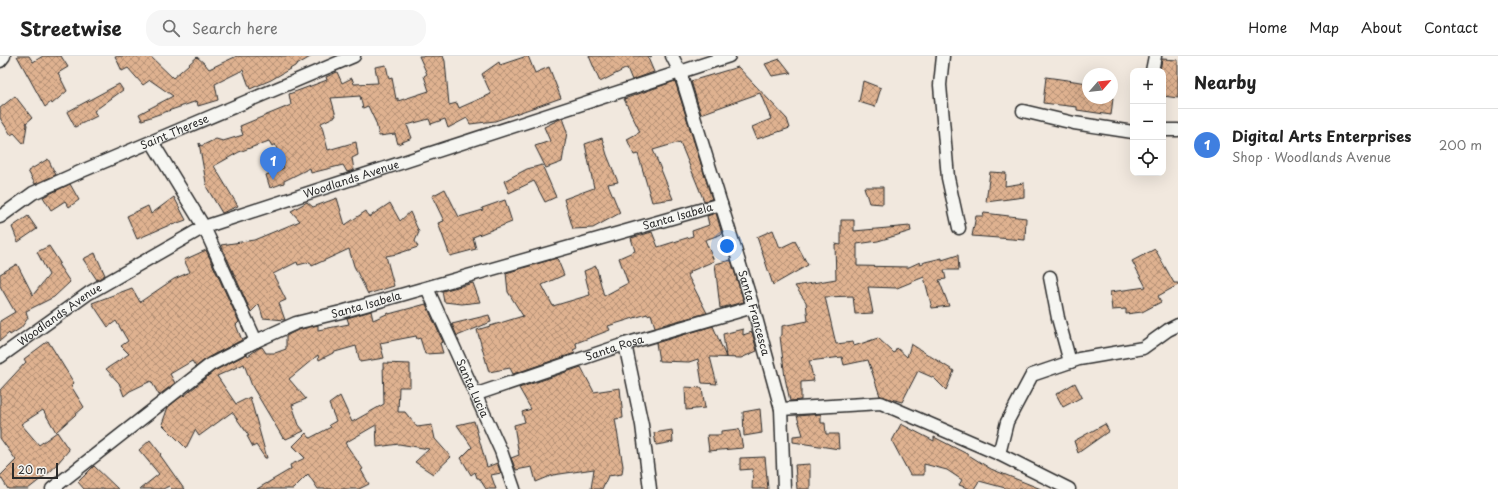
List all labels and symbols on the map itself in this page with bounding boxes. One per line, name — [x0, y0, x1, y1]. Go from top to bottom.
north arrow — [1082, 68, 1118, 104]
street label: Saint Therese — [138, 109, 211, 153]
pin: 1 — [260, 147, 286, 180]
street label: Woodlands Avenue — [301, 155, 401, 202]
street label: Santa Isabela — [641, 198, 715, 234]
your location — [717, 236, 737, 256]
street label: Santa Francesca — [734, 268, 775, 358]
street label: Woodlands Avenue — [14, 278, 105, 350]
street label: Santa Isabela — [329, 286, 403, 322]
street label: Santa Rosa — [583, 330, 646, 365]
street label: Santa Lucia — [452, 356, 494, 420]
scale bar — [12, 461, 58, 480]

